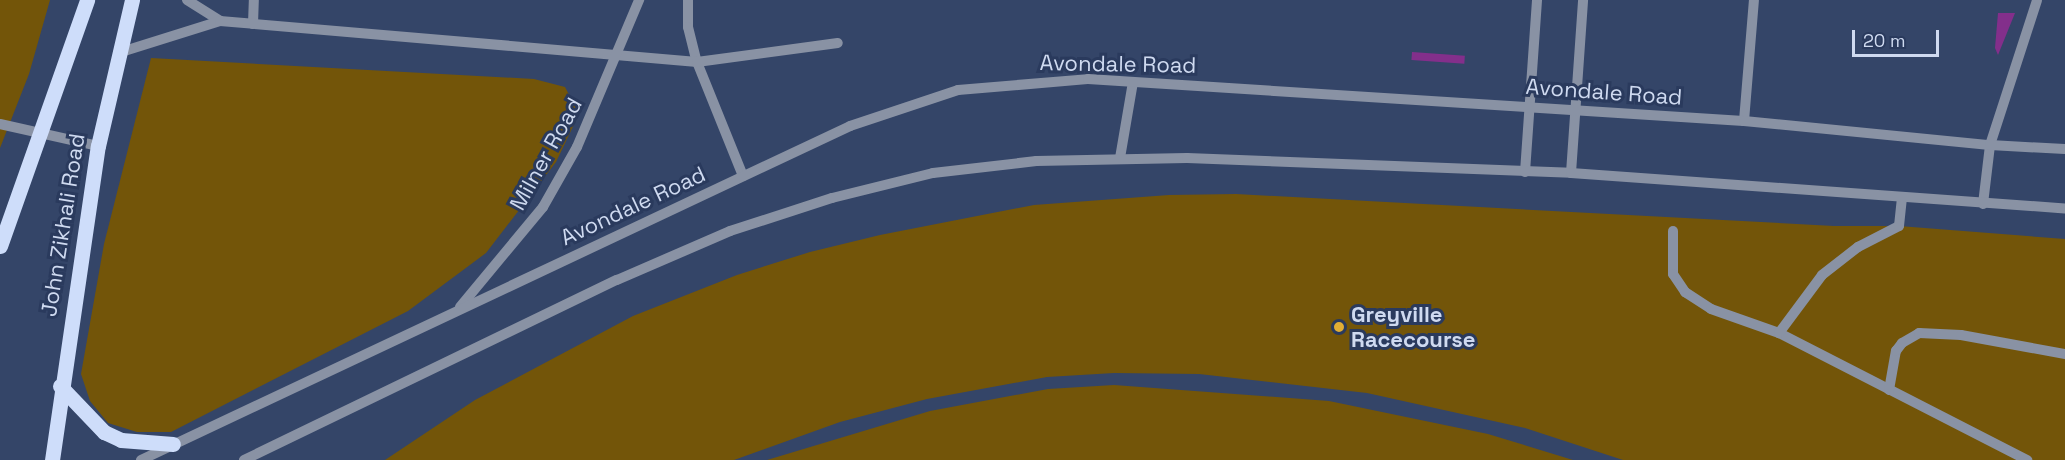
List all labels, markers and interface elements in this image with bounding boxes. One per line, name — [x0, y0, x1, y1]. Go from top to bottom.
scale bar — [1855, 18, 1942, 56]
text: 20 m — [1863, 29, 1906, 52]
street label: Avondale Road — [1039, 49, 1197, 79]
street label: Avondale Road — [1525, 73, 1683, 111]
street label: Milner Road — [504, 93, 588, 215]
street label: John Zikhali Road — [35, 131, 91, 319]
street label: Avondale Road — [556, 161, 710, 251]
place label: Greyville Racecourse — [1351, 301, 1476, 352]
marker: Greyville Racecourse — [1332, 320, 1346, 334]

